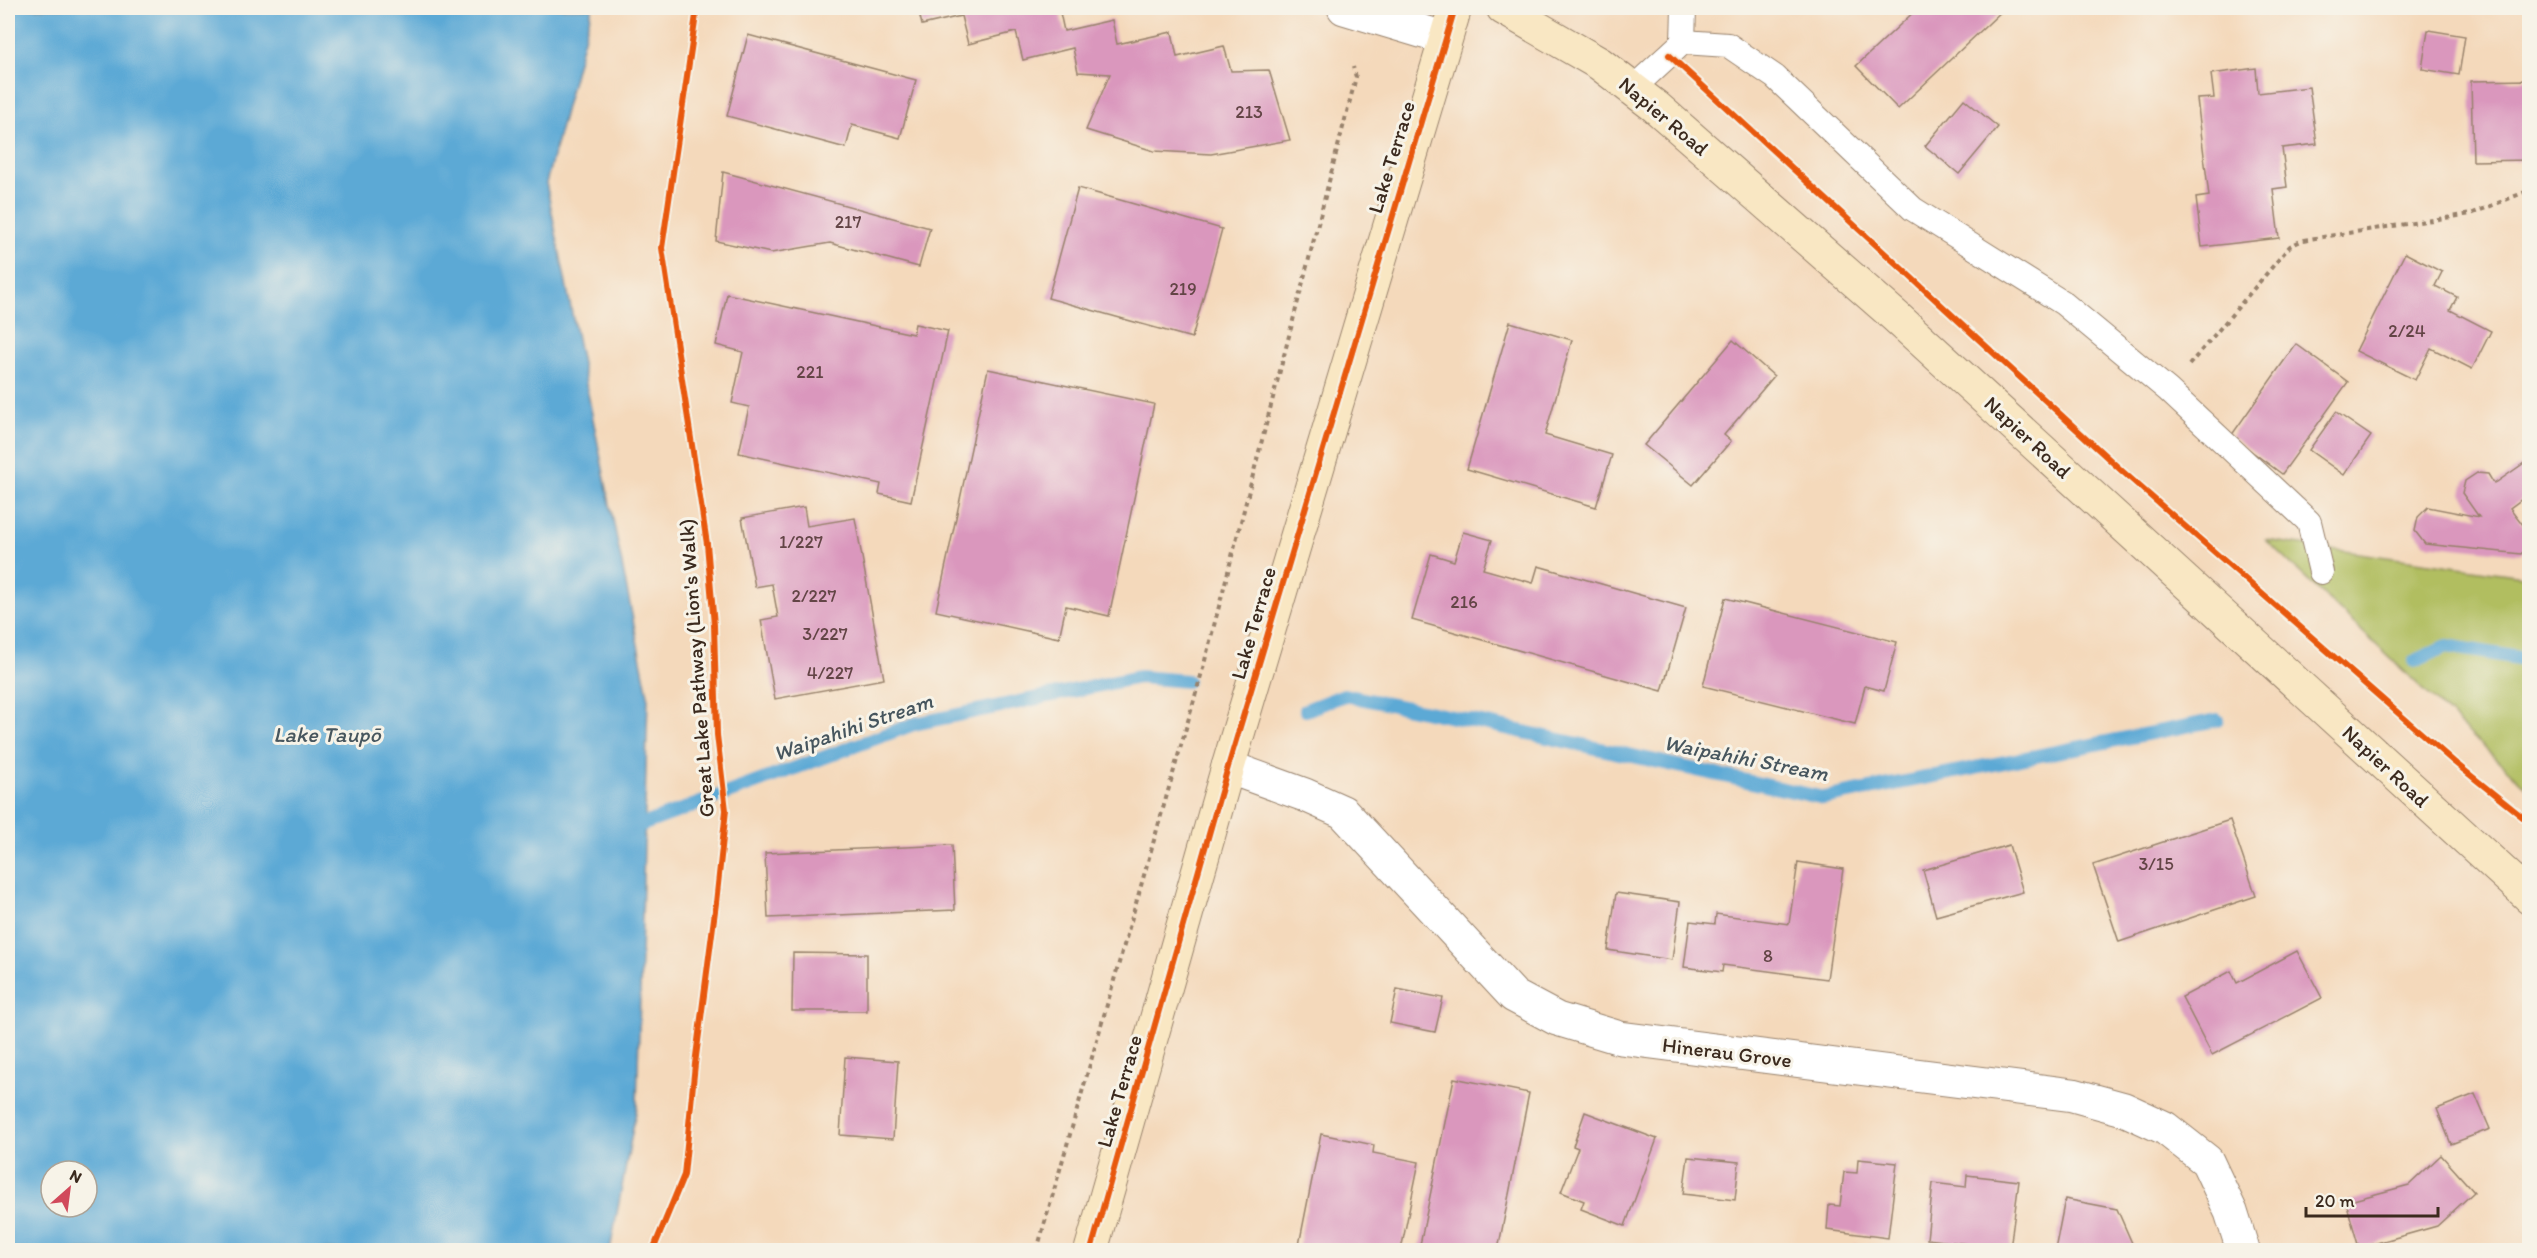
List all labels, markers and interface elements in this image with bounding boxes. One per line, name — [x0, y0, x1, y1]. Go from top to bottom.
street label: Napier Road — [1614, 71, 1714, 161]
street label: Lake Terrace — [1362, 98, 1420, 216]
house number: 213 — [1235, 101, 1263, 123]
house number: 217 — [835, 211, 861, 233]
house number: 219 — [1169, 278, 1197, 300]
house number: 2/24 — [2388, 320, 2426, 342]
house number: 221 — [796, 361, 824, 383]
street label: Napier Road — [1979, 391, 2077, 484]
street label: Great Lake Pathway (Lion's Walk) — [673, 518, 719, 818]
house number: 1/227 — [779, 531, 823, 553]
street label: Lake Terrace — [1225, 564, 1281, 682]
house number: 2/227 — [792, 585, 837, 607]
house number: 216 — [1450, 591, 1478, 613]
house number: 3/227 — [802, 623, 848, 645]
house number: 4/227 — [807, 662, 853, 684]
water label: Waipahihi Stream — [770, 687, 937, 767]
street label: Napier Road — [2337, 720, 2435, 813]
water label: Lake Taupō — [273, 721, 381, 748]
water label: Waipahihi Stream — [1662, 729, 1831, 787]
house number: 3/15 — [2138, 853, 2174, 875]
house number: 8 — [1763, 945, 1773, 967]
street label: Lake Terrace — [1091, 1032, 1147, 1150]
street label: Hinerau Grove — [1661, 1032, 1793, 1072]
north arrow — [39, 1159, 99, 1219]
text: N — [67, 1165, 85, 1187]
scale bar — [2306, 1180, 2438, 1218]
text: 20 m — [2315, 1190, 2355, 1212]

